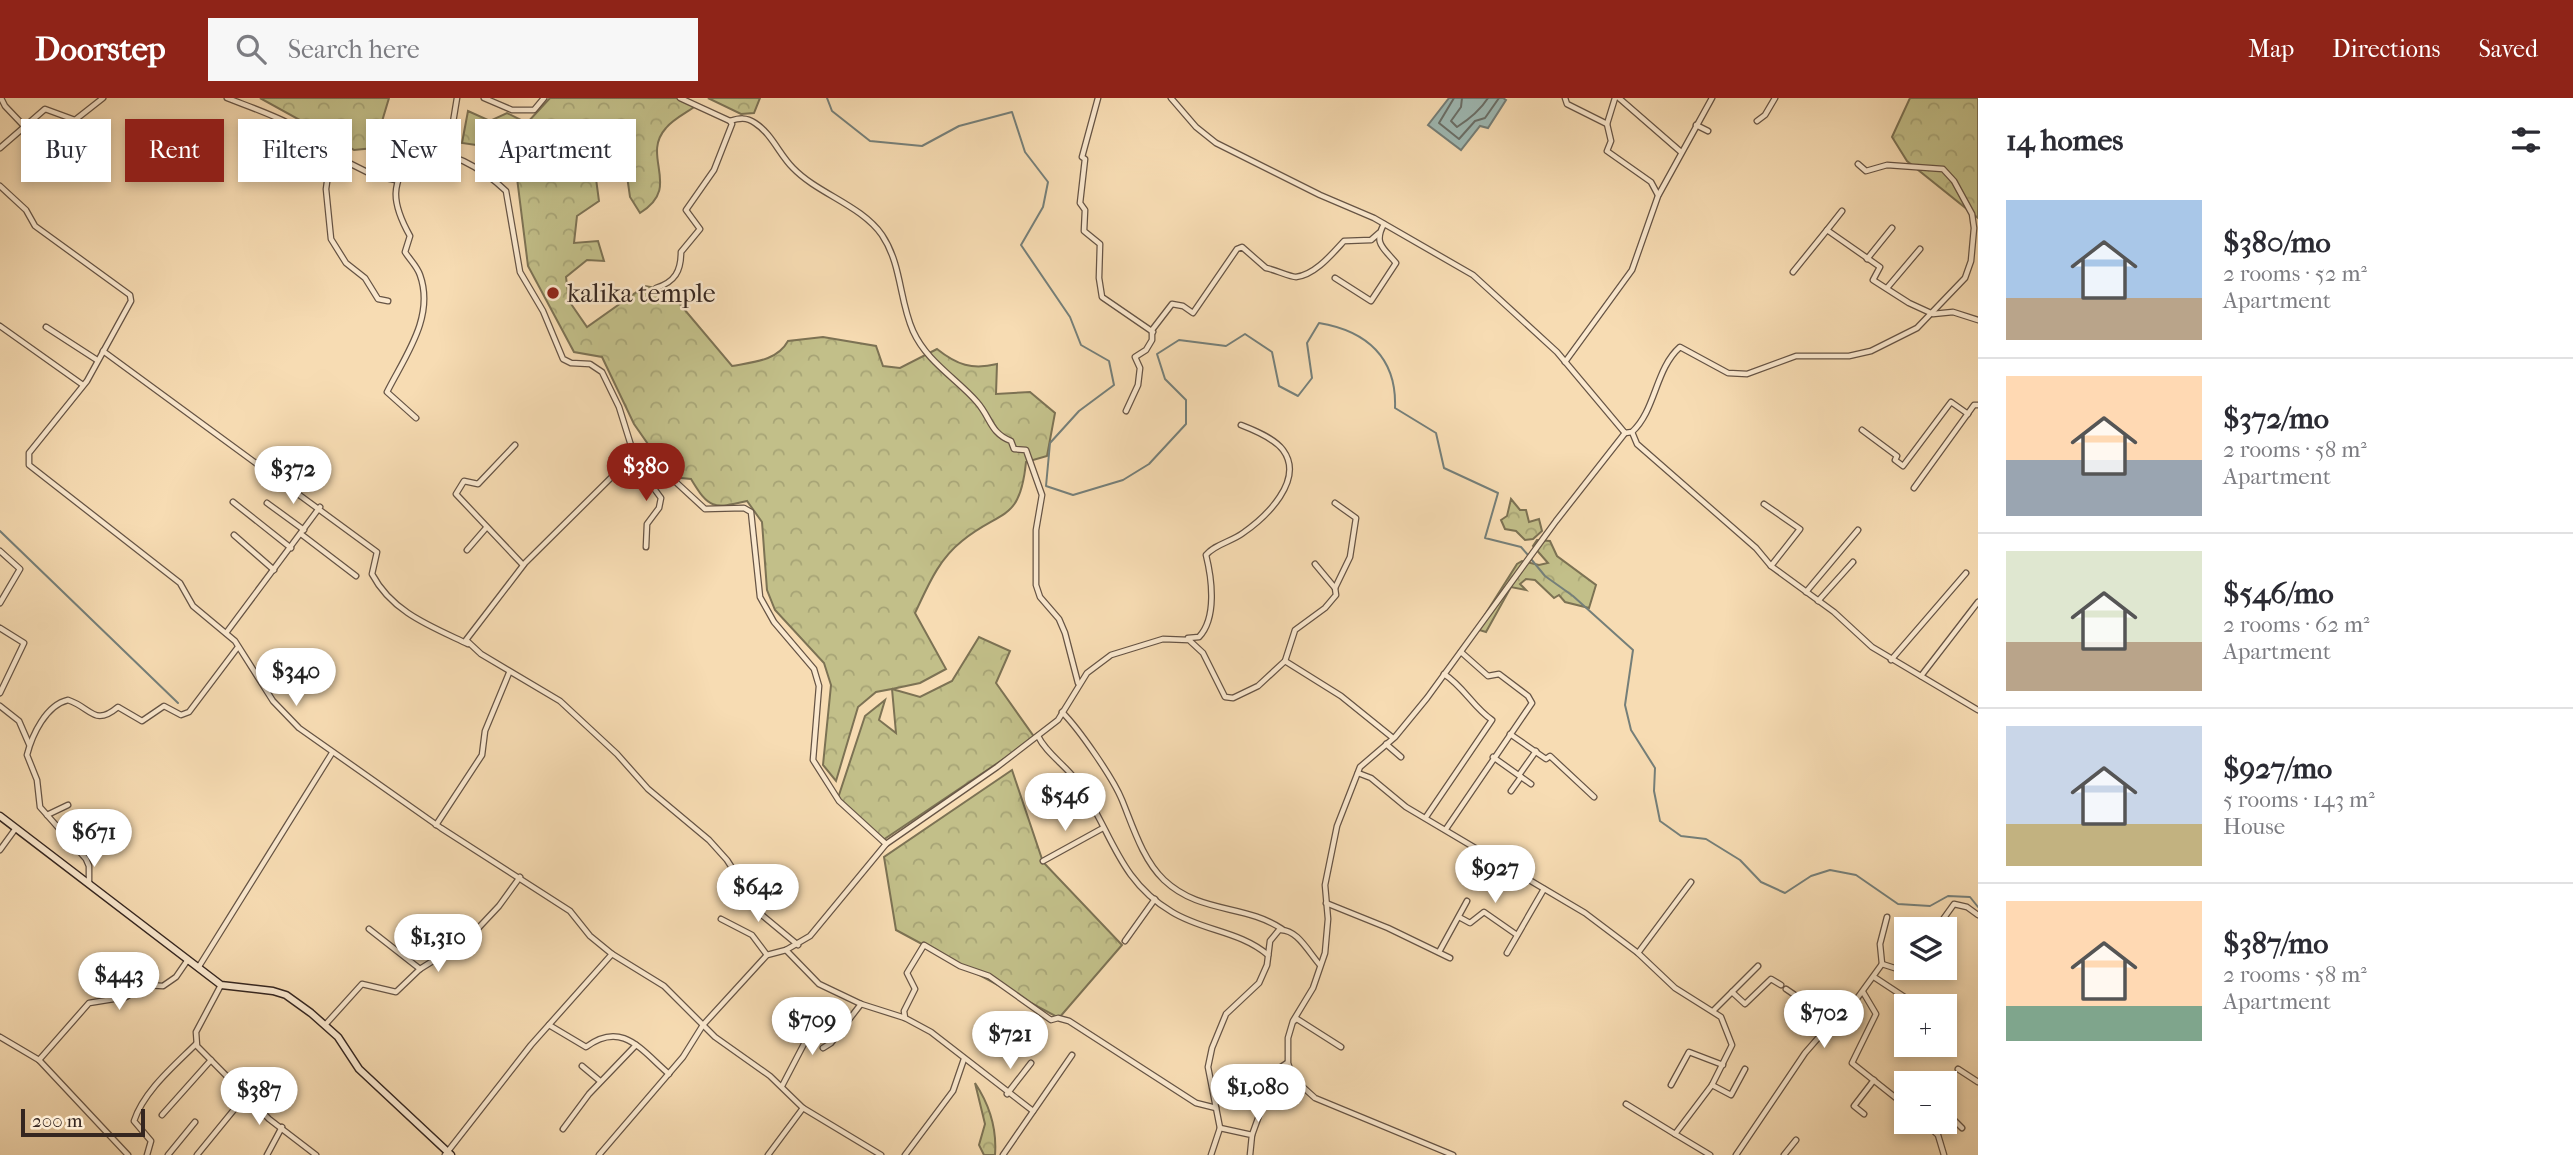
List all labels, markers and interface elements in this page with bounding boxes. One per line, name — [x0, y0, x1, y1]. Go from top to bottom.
search box — [208, 18, 698, 81]
text: Doorstep — [35, 30, 166, 69]
icon: search — [232, 30, 270, 68]
text: Search here — [288, 34, 420, 65]
text: Map — [2248, 35, 2294, 63]
text: Directions — [2332, 35, 2440, 63]
text: Saved — [2478, 35, 2538, 63]
chip: Buy — [21, 119, 111, 182]
chip: Rent — [125, 119, 224, 182]
chip: Filters — [238, 119, 352, 182]
chip: New — [366, 119, 461, 182]
chip: Apartment — [475, 119, 636, 182]
icon: filters — [2507, 121, 2545, 159]
text: 14 homes — [2006, 123, 2123, 158]
text: $380/mo — [2223, 225, 2331, 260]
icon: home — [2062, 228, 2146, 312]
text: 2 rooms · 52 m² — [2223, 260, 2367, 287]
place label: kalika temple — [567, 278, 716, 309]
marker: kalika temple — [545, 285, 561, 301]
text: Apartment — [2223, 287, 2331, 314]
text: $372/mo — [2223, 401, 2329, 436]
icon: home — [2062, 404, 2146, 488]
text: 2 rooms · 58 m² — [2223, 436, 2367, 463]
pin: $380 — [605, 444, 687, 503]
pin: $372 — [252, 446, 334, 506]
text: $380 — [623, 452, 669, 479]
text: $372 — [271, 455, 315, 482]
text: Apartment — [2223, 463, 2331, 490]
text: $546/mo — [2223, 576, 2334, 611]
icon: home — [2062, 579, 2146, 663]
text: 2 rooms · 62 m² — [2223, 611, 2370, 638]
text: Apartment — [2223, 638, 2331, 665]
pin: $340 — [255, 648, 337, 708]
text: $340 — [272, 657, 320, 684]
text: $927/mo — [2223, 751, 2332, 786]
icon: home — [2062, 754, 2146, 838]
pin: $546 — [1024, 774, 1106, 833]
text: $546 — [1041, 782, 1089, 809]
text: 5 rooms · 143 m² — [2223, 786, 2375, 813]
pin: $671 — [53, 810, 135, 869]
text: House — [2223, 813, 2285, 840]
text: $671 — [72, 818, 116, 845]
pin: $927 — [1454, 846, 1536, 905]
text: $927 — [1471, 854, 1519, 881]
pin: $642 — [717, 864, 799, 924]
text: $642 — [733, 873, 783, 900]
pin: $1,310 — [381, 914, 495, 974]
map controls — [1894, 917, 1957, 1134]
button: layers — [1894, 917, 1957, 980]
text: $1,310 — [410, 923, 466, 950]
text: $387/mo — [2223, 926, 2328, 961]
icon: home — [2062, 929, 2146, 1013]
pin: $443 — [78, 953, 160, 1012]
text: $443 — [94, 961, 144, 988]
text: 2 rooms · 58 m² — [2223, 961, 2367, 988]
text: Apartment — [2223, 988, 2331, 1015]
pin: $702 — [1783, 990, 1865, 1050]
button: + — [1894, 994, 1957, 1057]
pin: $709 — [771, 998, 853, 1057]
text: $702 — [1800, 999, 1848, 1026]
text: $709 — [788, 1006, 836, 1033]
pin: $721 — [969, 1012, 1051, 1071]
text: $721 — [988, 1020, 1032, 1047]
pin: $1,080 — [1201, 1065, 1315, 1124]
pin: $387 — [218, 1068, 300, 1127]
button: − — [1894, 1071, 1957, 1134]
text: $1,080 — [1227, 1073, 1289, 1100]
text: $387 — [237, 1076, 281, 1103]
scale bar — [21, 1106, 145, 1138]
text: 200 m — [32, 1110, 83, 1132]

